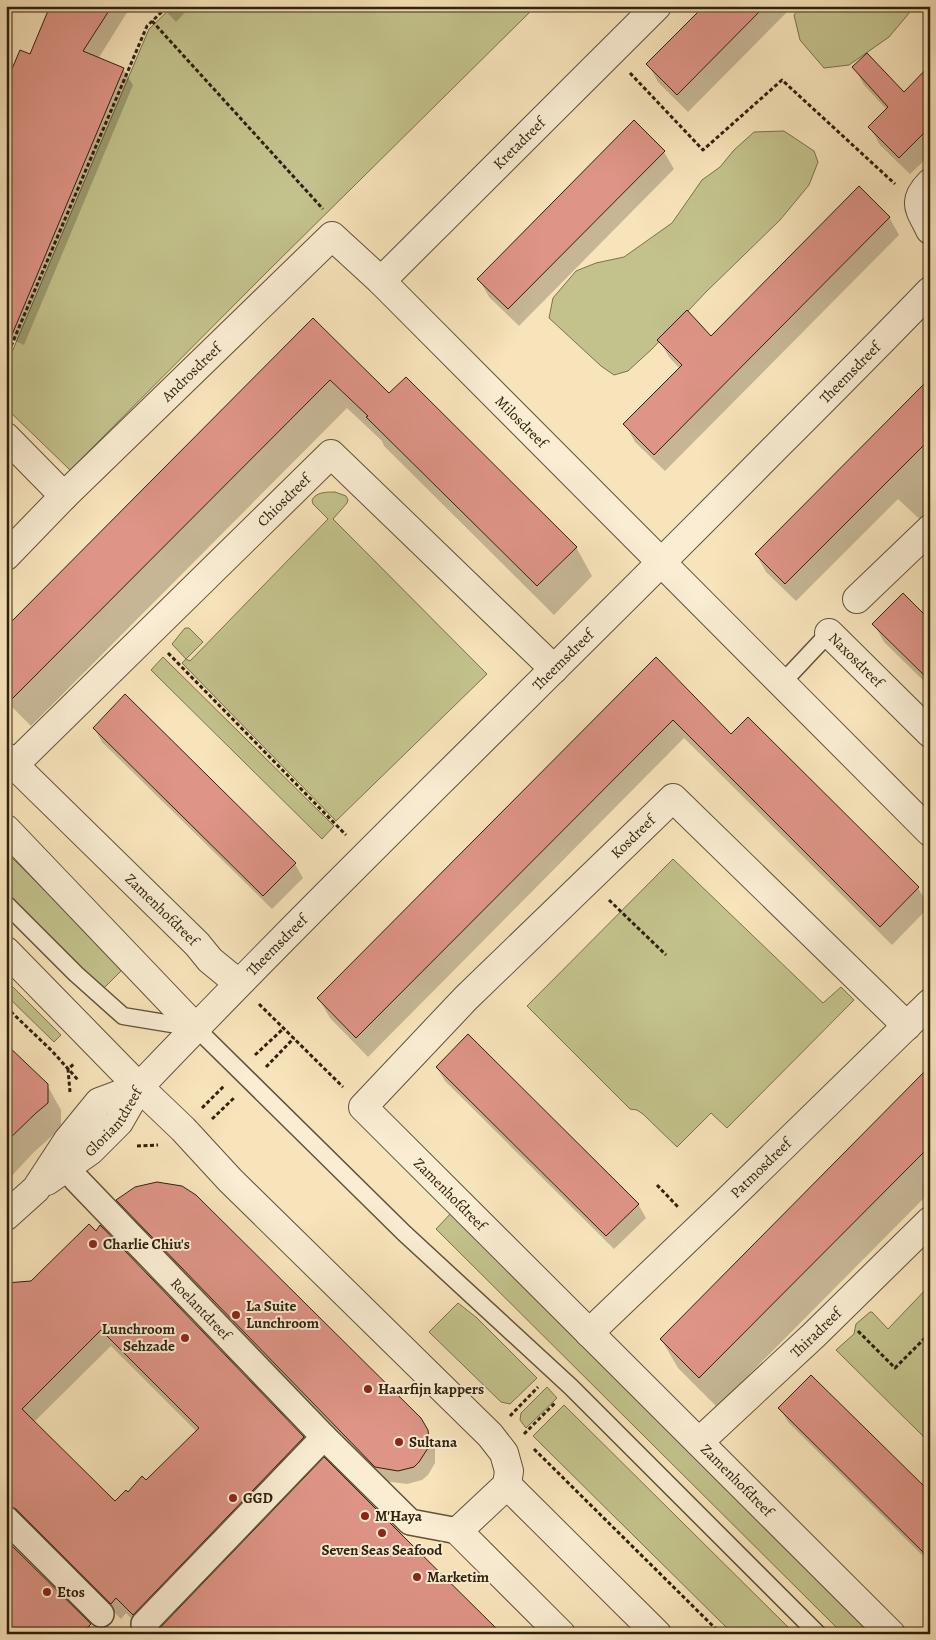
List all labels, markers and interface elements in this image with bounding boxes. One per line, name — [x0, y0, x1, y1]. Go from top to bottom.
street label: Kretadreef — [489, 112, 551, 174]
street label: Theemsdreef — [815, 336, 886, 408]
street label: Androsdreef — [156, 337, 227, 407]
street label: Milosdreef — [491, 391, 553, 454]
street label: Chiosdreef — [253, 468, 316, 531]
street label: Theemsdreef — [528, 624, 599, 695]
street label: Naxosdreef — [824, 628, 889, 693]
street label: Kosdreef — [606, 809, 661, 863]
street label: Zamenhofdreef — [121, 869, 204, 951]
street label: Theemsdreef — [242, 909, 313, 980]
street label: Gloriantdreef — [80, 1082, 148, 1161]
street label: Patmosdreef — [726, 1132, 797, 1203]
street label: Zamenhofdreef — [409, 1153, 492, 1236]
place label: Charlie Chiu's — [103, 1234, 190, 1254]
marker: Charlie Chiu's — [87, 1238, 99, 1250]
street label: Roelantdreef — [166, 1273, 237, 1346]
place label: La Suite Lunchroom — [246, 1296, 320, 1333]
street label: Thiradreef — [786, 1302, 847, 1362]
marker: La Suite Lunchroom — [230, 1309, 242, 1321]
place label: Lunchroom Sehzade — [102, 1319, 175, 1356]
marker: Lunchroom Sehzade — [179, 1332, 191, 1344]
place label: Haarfijn kappers — [378, 1379, 484, 1399]
marker: Haarfijn kappers — [362, 1383, 374, 1395]
place label: Sultana — [409, 1432, 458, 1452]
marker: Sultana — [393, 1436, 405, 1448]
street label: Zamenhofdreef — [696, 1439, 779, 1522]
place label: GGD — [243, 1488, 273, 1508]
marker: GGD — [227, 1492, 239, 1504]
place label: M'Haya — [375, 1506, 423, 1526]
marker: M'Haya — [359, 1510, 371, 1522]
marker: Seven Seas Seafood — [376, 1527, 388, 1539]
place label: Seven Seas Seafood — [322, 1540, 443, 1560]
place label: Marketim — [427, 1567, 490, 1587]
marker: Marketim — [411, 1571, 423, 1583]
place label: Etos — [57, 1582, 85, 1602]
marker: Etos — [41, 1586, 53, 1598]

